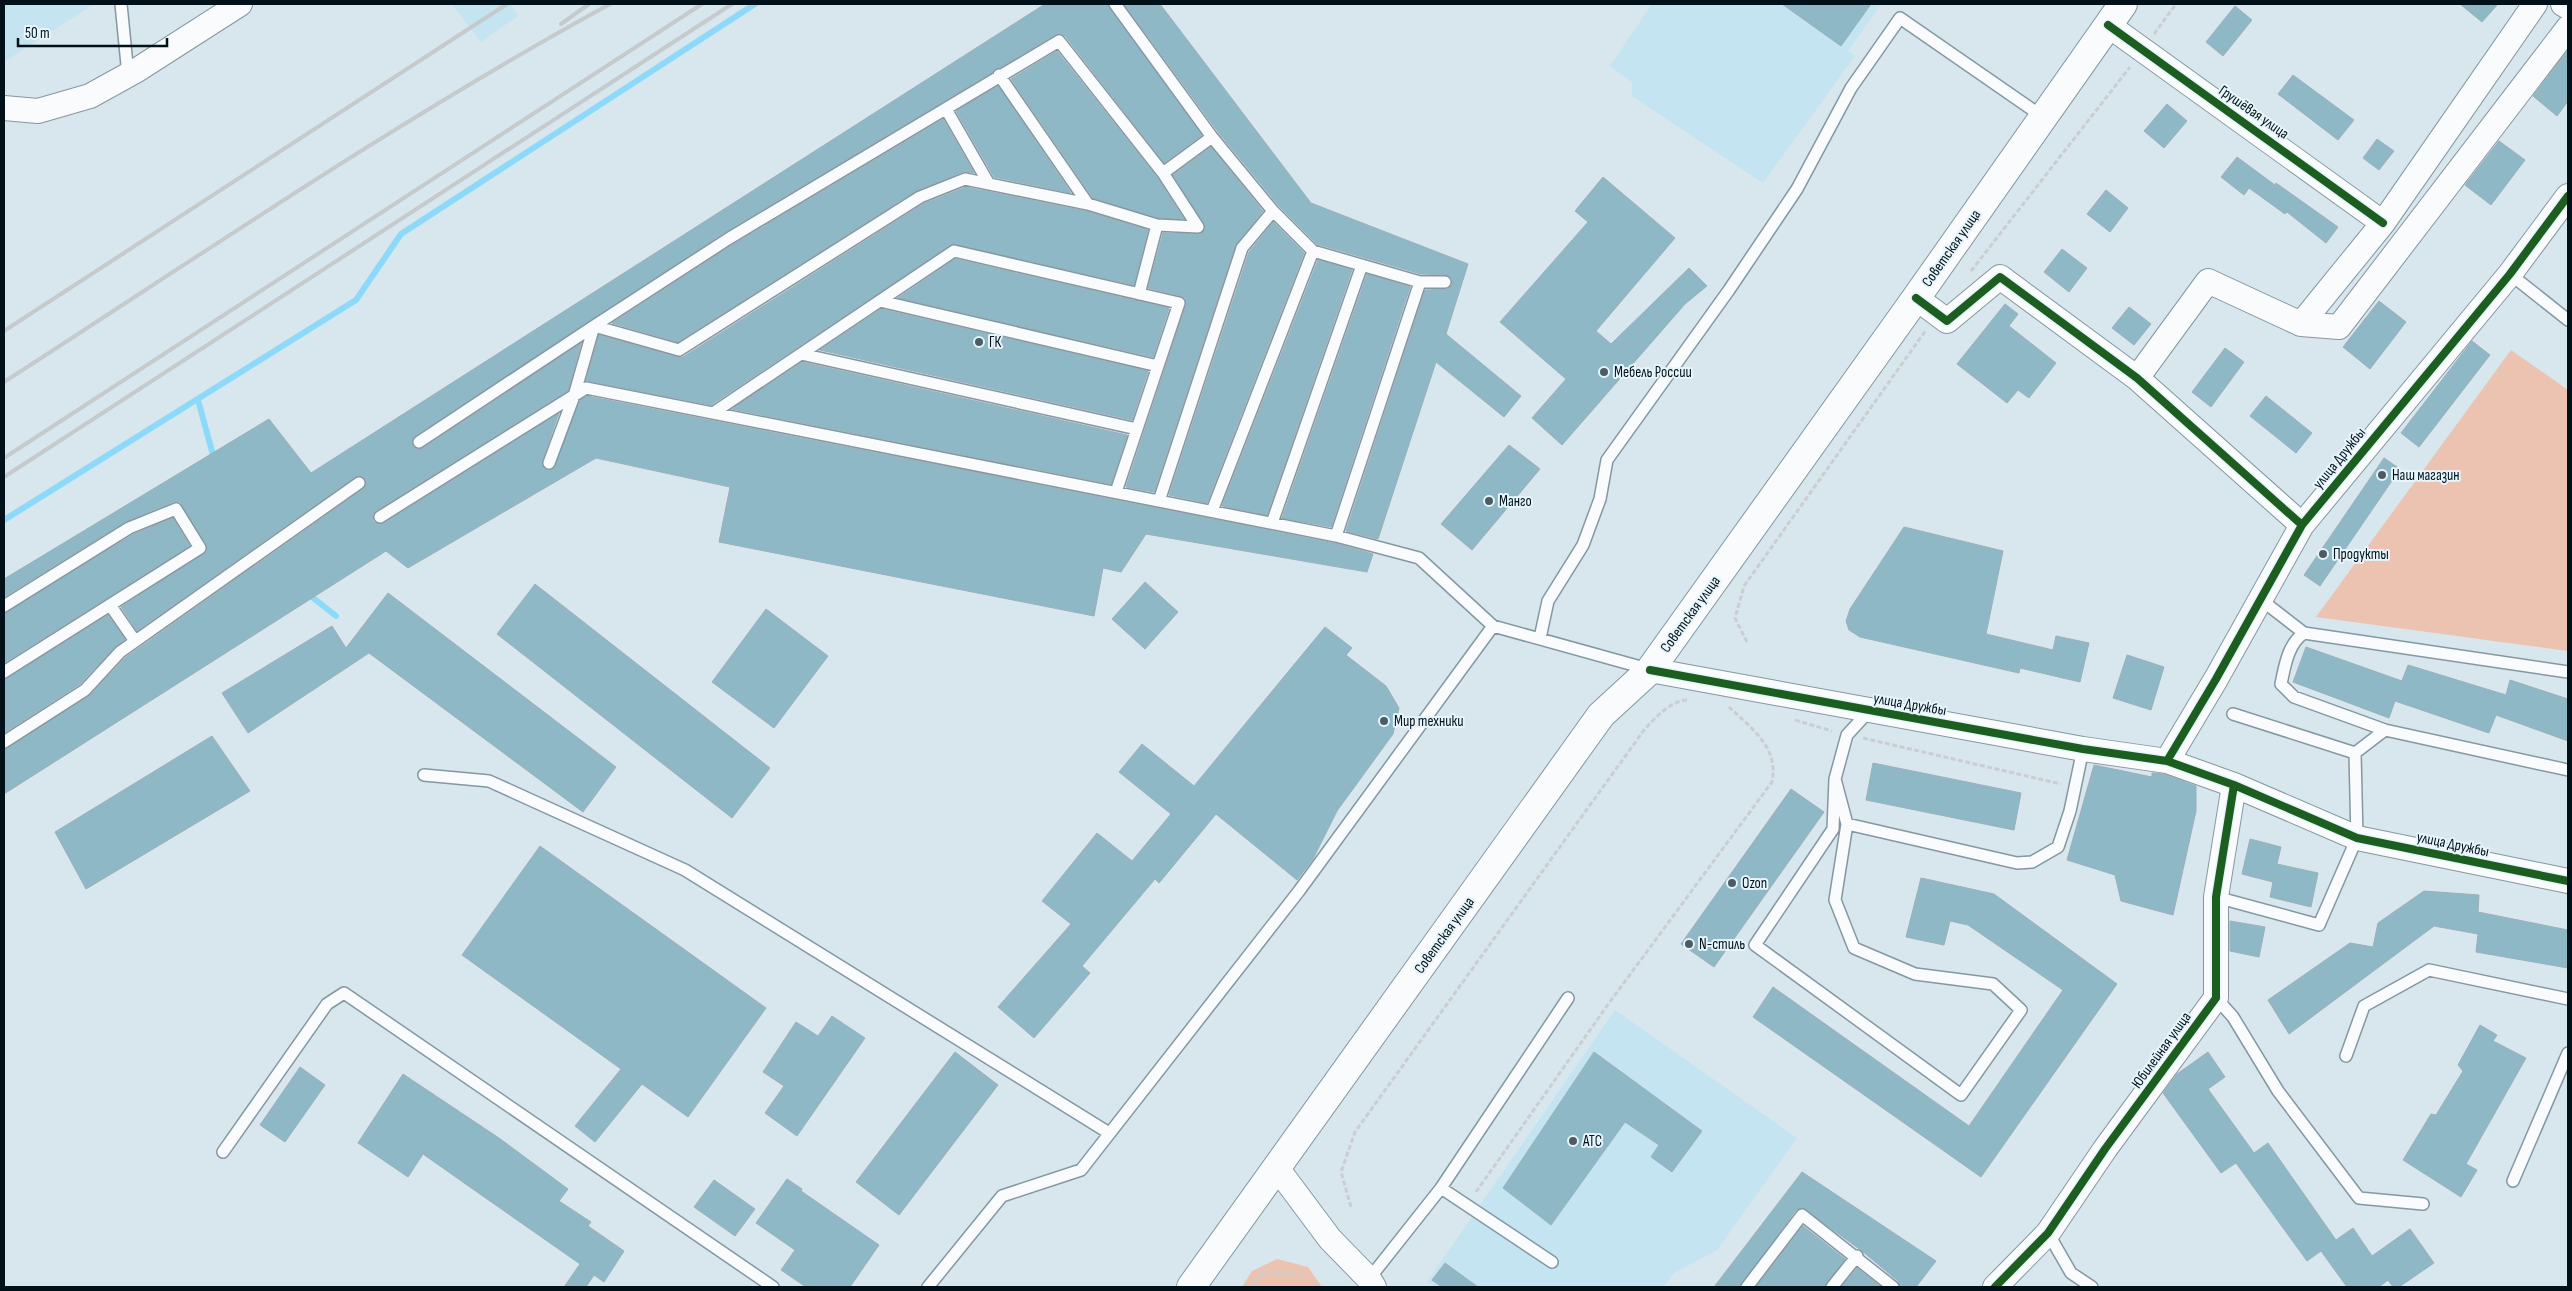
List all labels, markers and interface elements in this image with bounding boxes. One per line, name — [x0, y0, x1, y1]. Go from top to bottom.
scale bar — [18, 15, 166, 47]
text: 50 m — [25, 24, 50, 43]
street label: Грушёвая улица — [2215, 81, 2293, 144]
street label: Советская улица — [1918, 206, 1985, 291]
place label: ГК — [989, 333, 1001, 352]
marker: ГК — [973, 336, 985, 348]
place label: Мебель России — [1614, 363, 1692, 382]
marker: Мебель России — [1598, 366, 1610, 378]
street label: улица Дружбы — [2309, 424, 2370, 493]
place label: Наш магазин — [2392, 466, 2460, 485]
marker: Наш магазин — [2376, 469, 2388, 481]
place label: Манго — [1499, 492, 1532, 511]
marker: Манго — [1483, 495, 1495, 507]
place label: Продукты — [2333, 545, 2389, 564]
marker: Продукты — [2317, 548, 2329, 560]
street label: Советская улица — [1656, 572, 1725, 656]
street label: улица Дружбы — [1872, 689, 1948, 720]
place label: Мир техники — [1394, 712, 1463, 731]
marker: Мир техники — [1378, 715, 1390, 727]
street label: улица Дружбы — [2415, 828, 2491, 861]
place label: Ozon — [1742, 874, 1767, 893]
marker: Ozon — [1726, 877, 1738, 889]
street label: Советская улица — [1410, 893, 1479, 977]
place label: N-стиль — [1699, 935, 1745, 954]
marker: N-стиль — [1683, 938, 1695, 950]
street label: Юбилейная улица — [2127, 1008, 2196, 1092]
place label: АТС — [1582, 1132, 1602, 1151]
marker: АТС — [1567, 1135, 1579, 1147]

